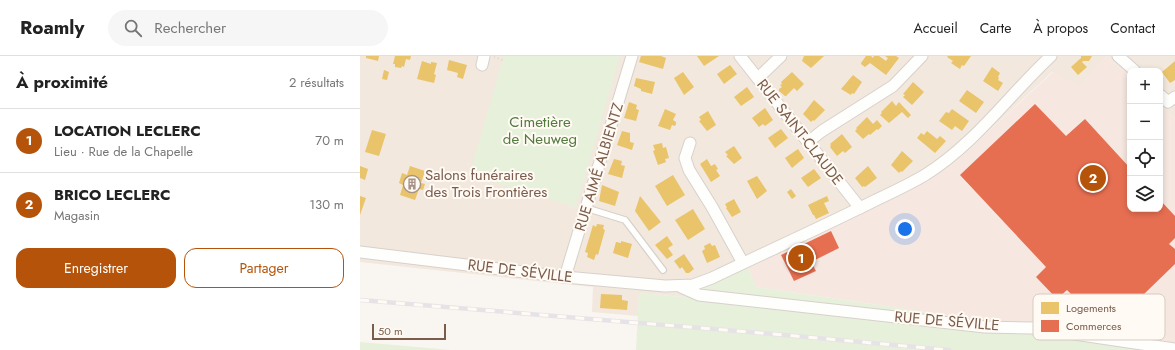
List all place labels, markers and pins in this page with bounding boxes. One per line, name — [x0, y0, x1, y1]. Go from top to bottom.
pin: 2 — [1080, 163, 1106, 193]
place label: Salons funéraires des Trois Frontières — [425, 164, 547, 203]
building icon: Salons funéraires des Trois Frontières — [402, 174, 422, 194]
pin: 1 — [788, 243, 814, 273]

